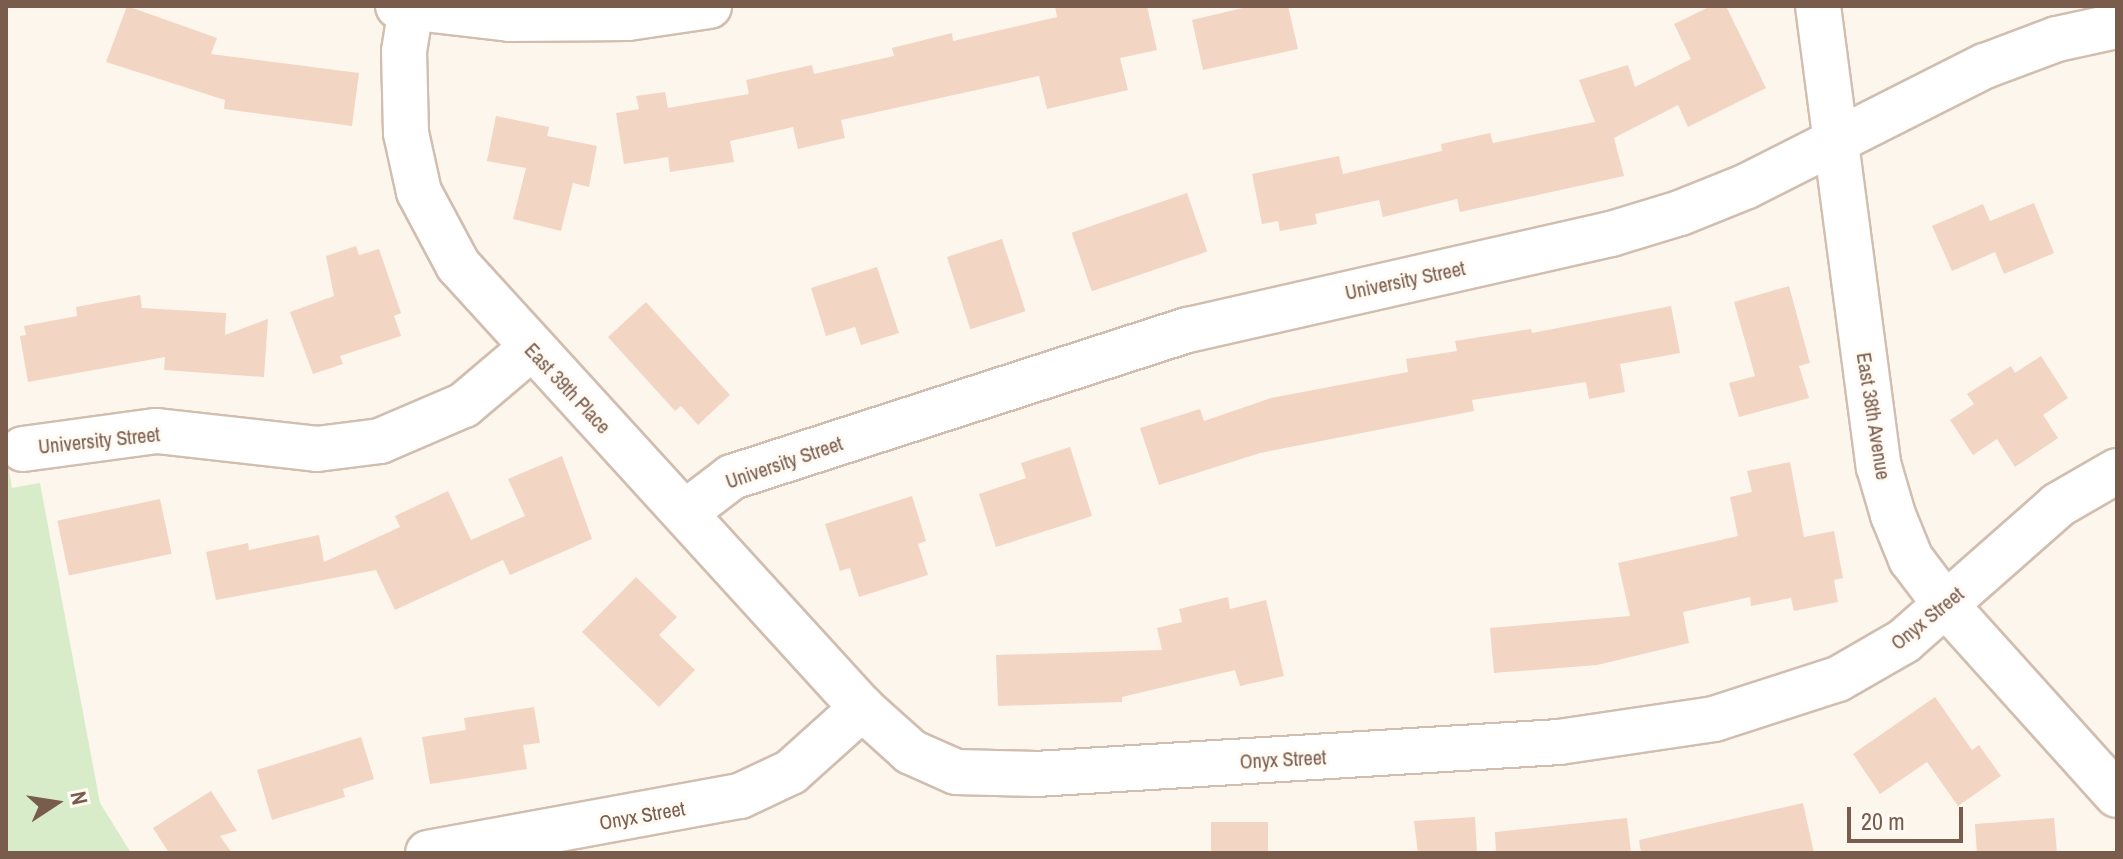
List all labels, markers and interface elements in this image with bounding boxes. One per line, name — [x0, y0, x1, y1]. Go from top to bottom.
street label: University Street — [1343, 256, 1467, 304]
street label: East 39th Place — [520, 338, 616, 438]
street label: East 38th Avenue — [1852, 350, 1896, 482]
street label: University Street — [37, 422, 161, 458]
street label: University Street — [722, 431, 846, 493]
street label: Onyx Street — [1886, 581, 1968, 655]
street label: Onyx Street — [1239, 745, 1327, 773]
north arrow — [16, 763, 96, 843]
text: N — [63, 789, 96, 808]
scale bar — [1851, 791, 1967, 841]
street label: Onyx Street — [597, 796, 687, 834]
text: 20 m — [1861, 805, 1905, 837]

